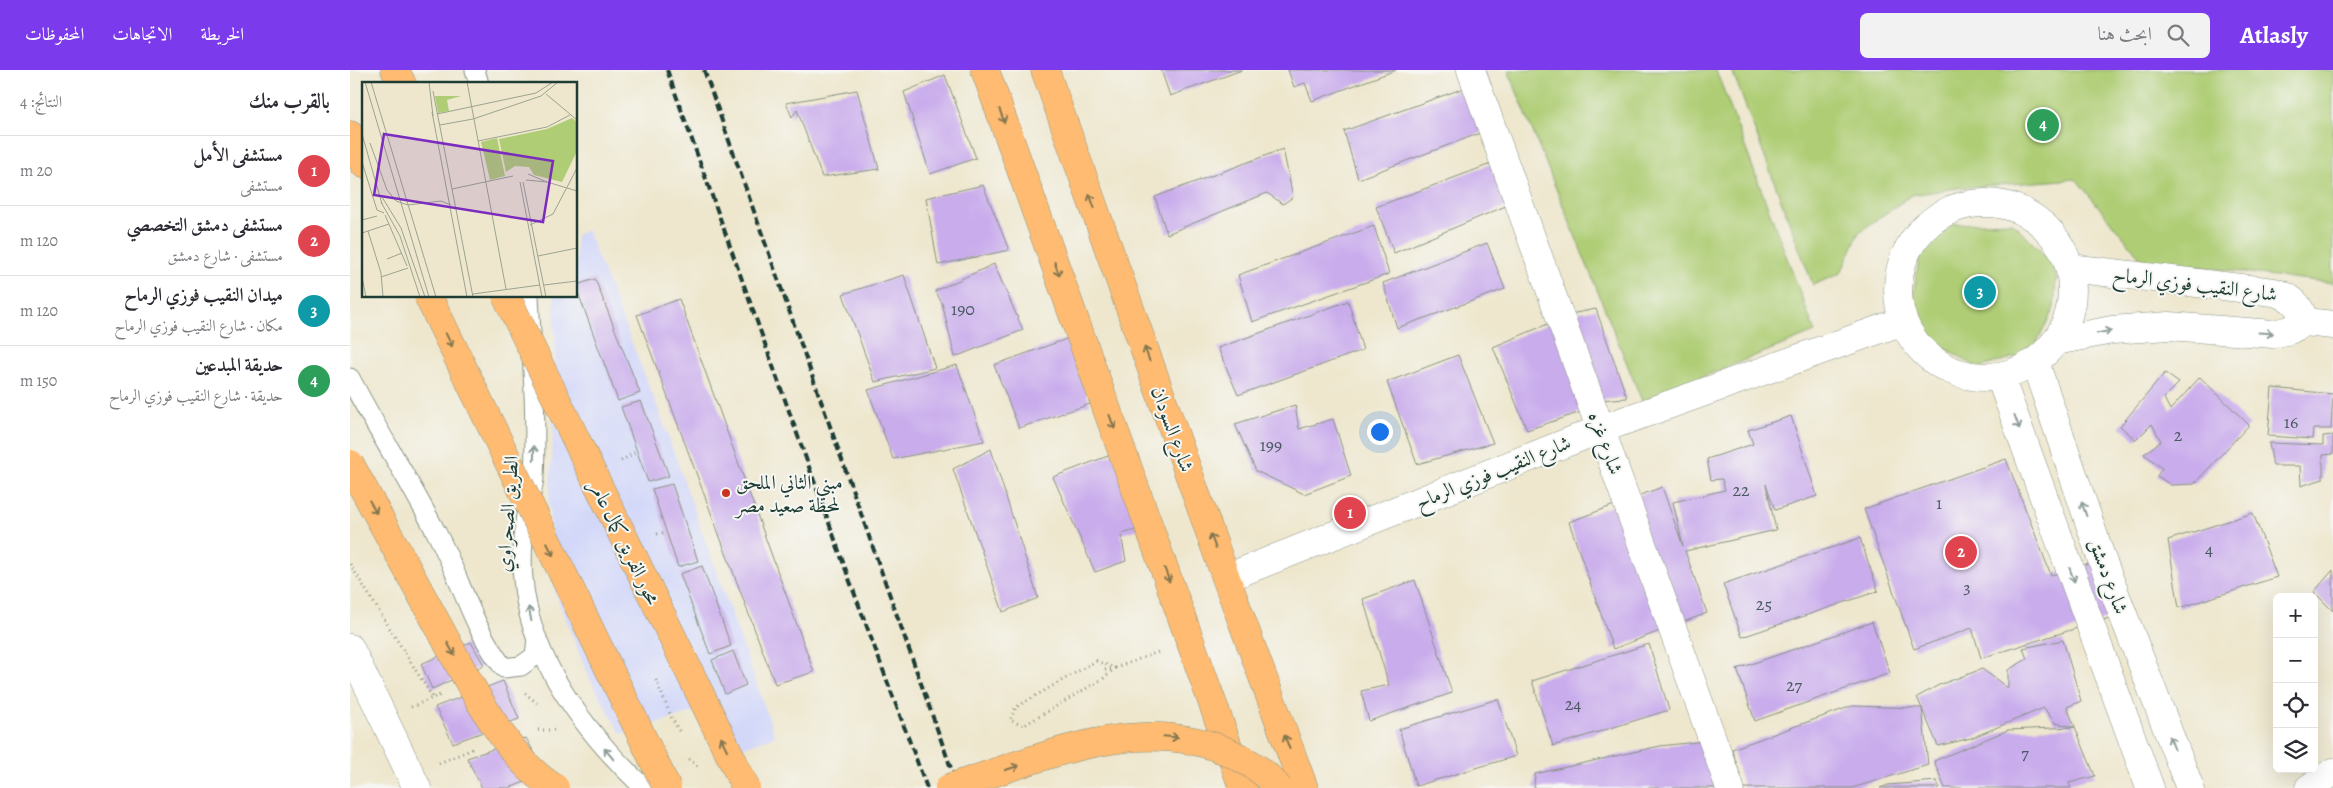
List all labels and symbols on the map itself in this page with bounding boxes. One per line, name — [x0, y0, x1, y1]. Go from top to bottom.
inset map — [362, 82, 578, 298]
pin: 4 — [2027, 106, 2059, 144]
one-way arrow — [998, 108, 1007, 123]
one-way arrow — [1087, 194, 1096, 210]
one-way arrow — [1053, 261, 1062, 276]
street label: شارع النقيب فوزي الرماح — [2111, 261, 2279, 312]
pin: 3 — [1964, 273, 1996, 311]
house number: 190 — [951, 297, 975, 321]
one-way arrow — [2096, 326, 2112, 336]
one-way arrow — [2258, 328, 2274, 338]
one-way arrow — [445, 332, 454, 347]
one-way arrow — [1142, 347, 1151, 363]
street label: شارع السودان — [1141, 382, 1201, 477]
street label: شارع غزه — [1578, 408, 1629, 480]
house number: 16 — [2284, 410, 2298, 434]
one-way arrow — [1108, 414, 1117, 429]
one-way arrow — [2013, 414, 2022, 430]
your location — [1367, 419, 1393, 445]
house number: 2 — [2174, 423, 2183, 447]
street label: شارع النقيب فوزي الرماح — [1411, 429, 1576, 520]
house number: 199 — [1260, 433, 1282, 457]
one-way arrow — [529, 445, 539, 461]
street label: الطريق الصحراوي — [490, 455, 527, 573]
place label: مبني الثاني الملحق لمحطة صعيد مصر — [734, 469, 843, 519]
street label: محور الفريق كمال عامر — [583, 475, 667, 609]
house number: 22 — [1732, 478, 1750, 502]
marker: مبني الثاني الملحق لمحطة صعيد مصر — [720, 487, 732, 499]
house number: 1 — [1936, 491, 1942, 515]
pin: 1 — [1334, 494, 1366, 532]
one-way arrow — [369, 499, 379, 513]
one-way arrow — [2079, 501, 2089, 517]
one-way arrow — [1208, 533, 1217, 549]
pin: 2 — [1945, 533, 1977, 571]
street label: شارع دمشق — [2079, 534, 2135, 619]
house number: 4 — [2205, 537, 2213, 561]
one-way arrow — [546, 541, 556, 556]
one-way arrow — [1162, 566, 1172, 582]
one-way arrow — [2068, 567, 2077, 582]
house number: 3 — [1963, 575, 1971, 599]
house number: 25 — [1756, 592, 1772, 616]
one-way arrow — [525, 606, 534, 622]
one-way arrow — [447, 642, 457, 656]
house number: 27 — [1786, 673, 1802, 697]
house number: 24 — [1565, 692, 1581, 716]
one-way arrow — [1162, 733, 1178, 742]
one-way arrow — [1282, 735, 1291, 751]
one-way arrow — [2167, 735, 2176, 750]
one-way arrow — [719, 737, 729, 752]
house number: 7 — [2021, 741, 2029, 765]
one-way arrow — [603, 747, 615, 760]
one-way arrow — [1004, 762, 1020, 772]

